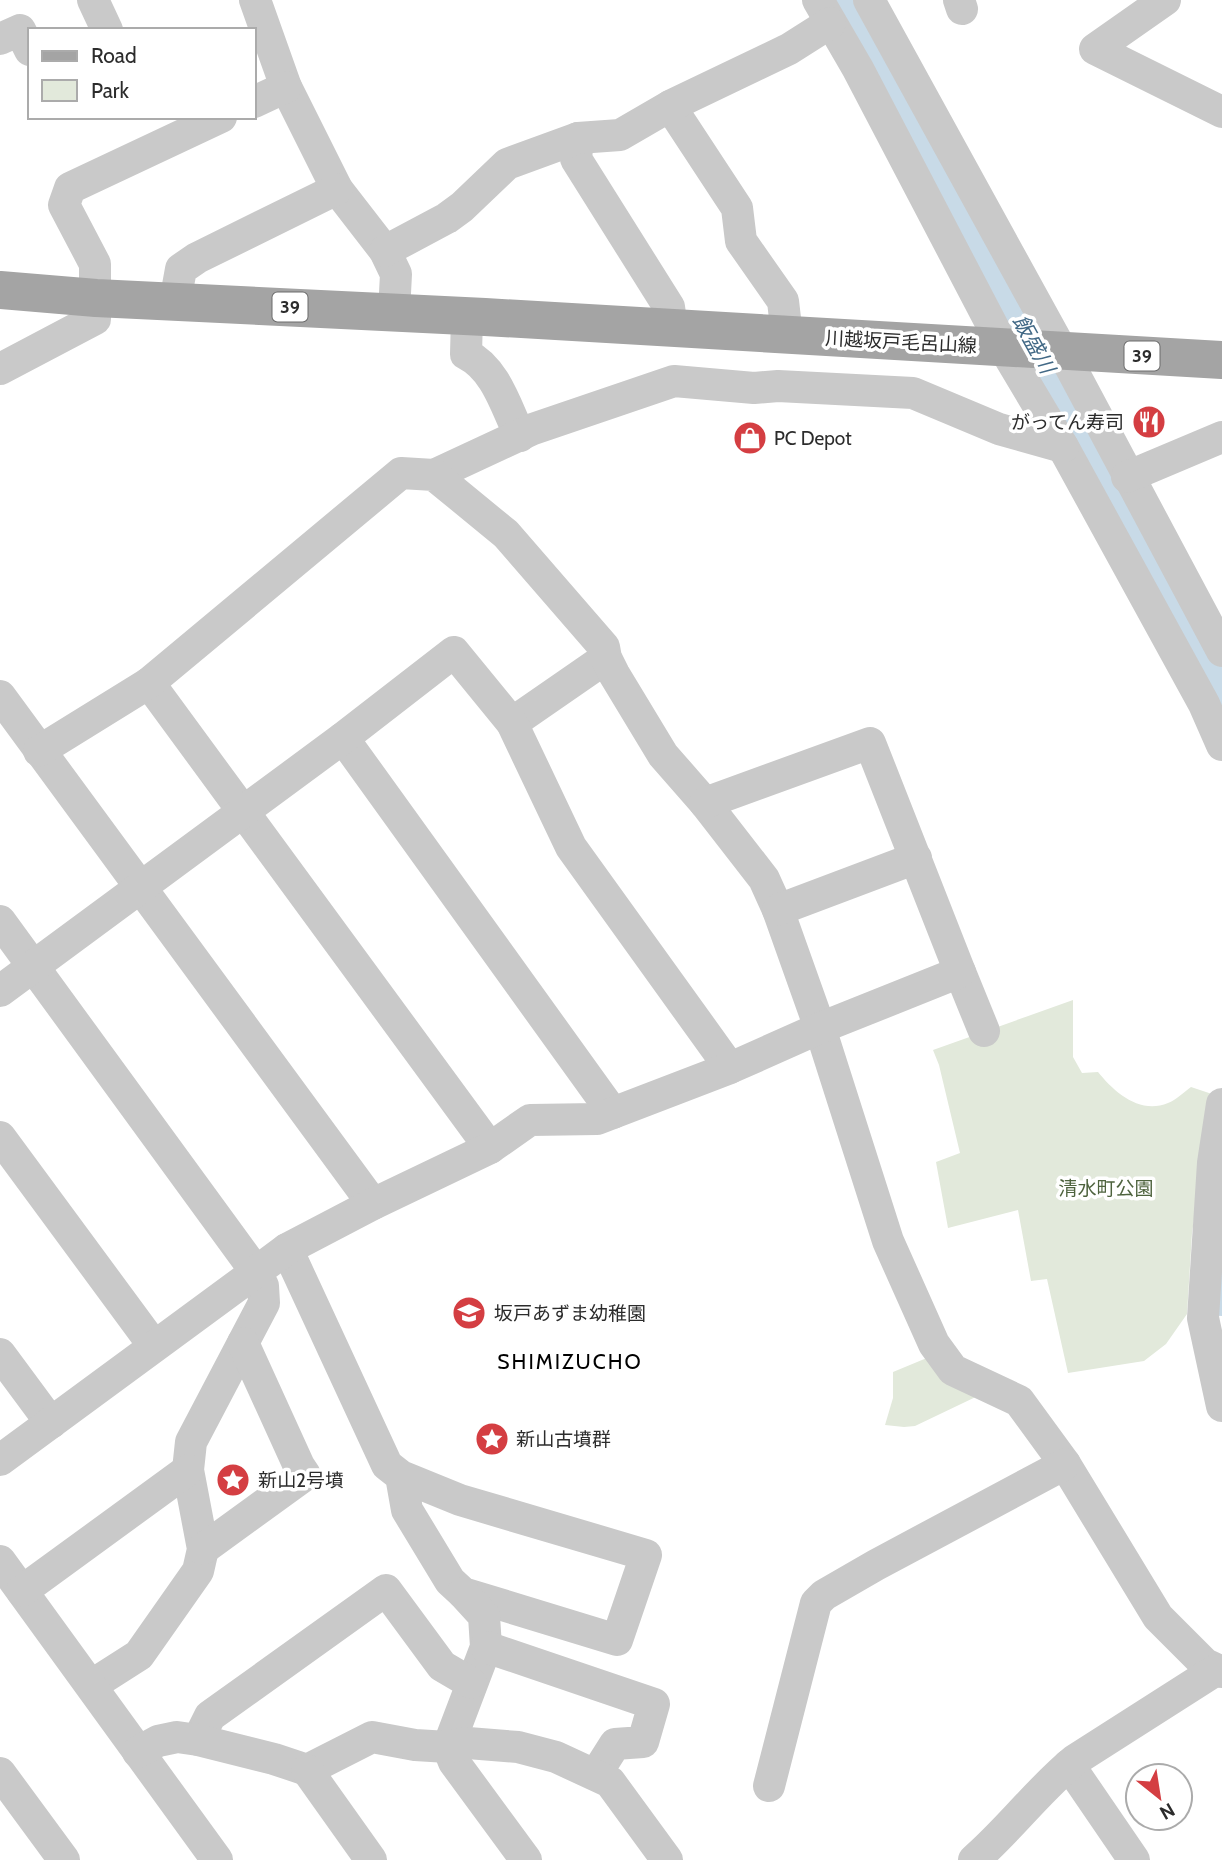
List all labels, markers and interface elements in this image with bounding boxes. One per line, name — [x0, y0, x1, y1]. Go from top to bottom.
legend — [28, 28, 256, 119]
text: Road — [91, 43, 137, 68]
text: Park — [91, 78, 129, 103]
road number: 39 — [272, 292, 308, 321]
water label: 飯盛川 — [1008, 310, 1061, 379]
street label: 川越坂戸毛呂山線 — [824, 327, 978, 357]
road number: 39 — [1124, 342, 1160, 370]
restaurant icon: がってん寿司 — [1130, 403, 1168, 441]
place label: がってん寿司 — [1011, 411, 1124, 434]
shop icon: PC Depot — [731, 419, 769, 457]
place label: PC Depot — [774, 427, 852, 450]
park label: 清水町公園 — [1058, 1177, 1154, 1200]
school or university icon: 坂戸あずま幼稚園 — [450, 1294, 488, 1332]
place label: 坂戸あずま幼稚園 — [494, 1302, 646, 1325]
district label: SHIMIZUCHO — [497, 1349, 643, 1374]
place icon: 新山古墳群 — [473, 1420, 511, 1458]
place label: 新山古墳群 — [516, 1428, 611, 1451]
place icon: 新山2号墳 — [214, 1461, 252, 1499]
place label: 新山2号墳 — [258, 1469, 344, 1492]
north arrow — [1124, 1762, 1194, 1832]
text: N — [1156, 1798, 1179, 1825]

